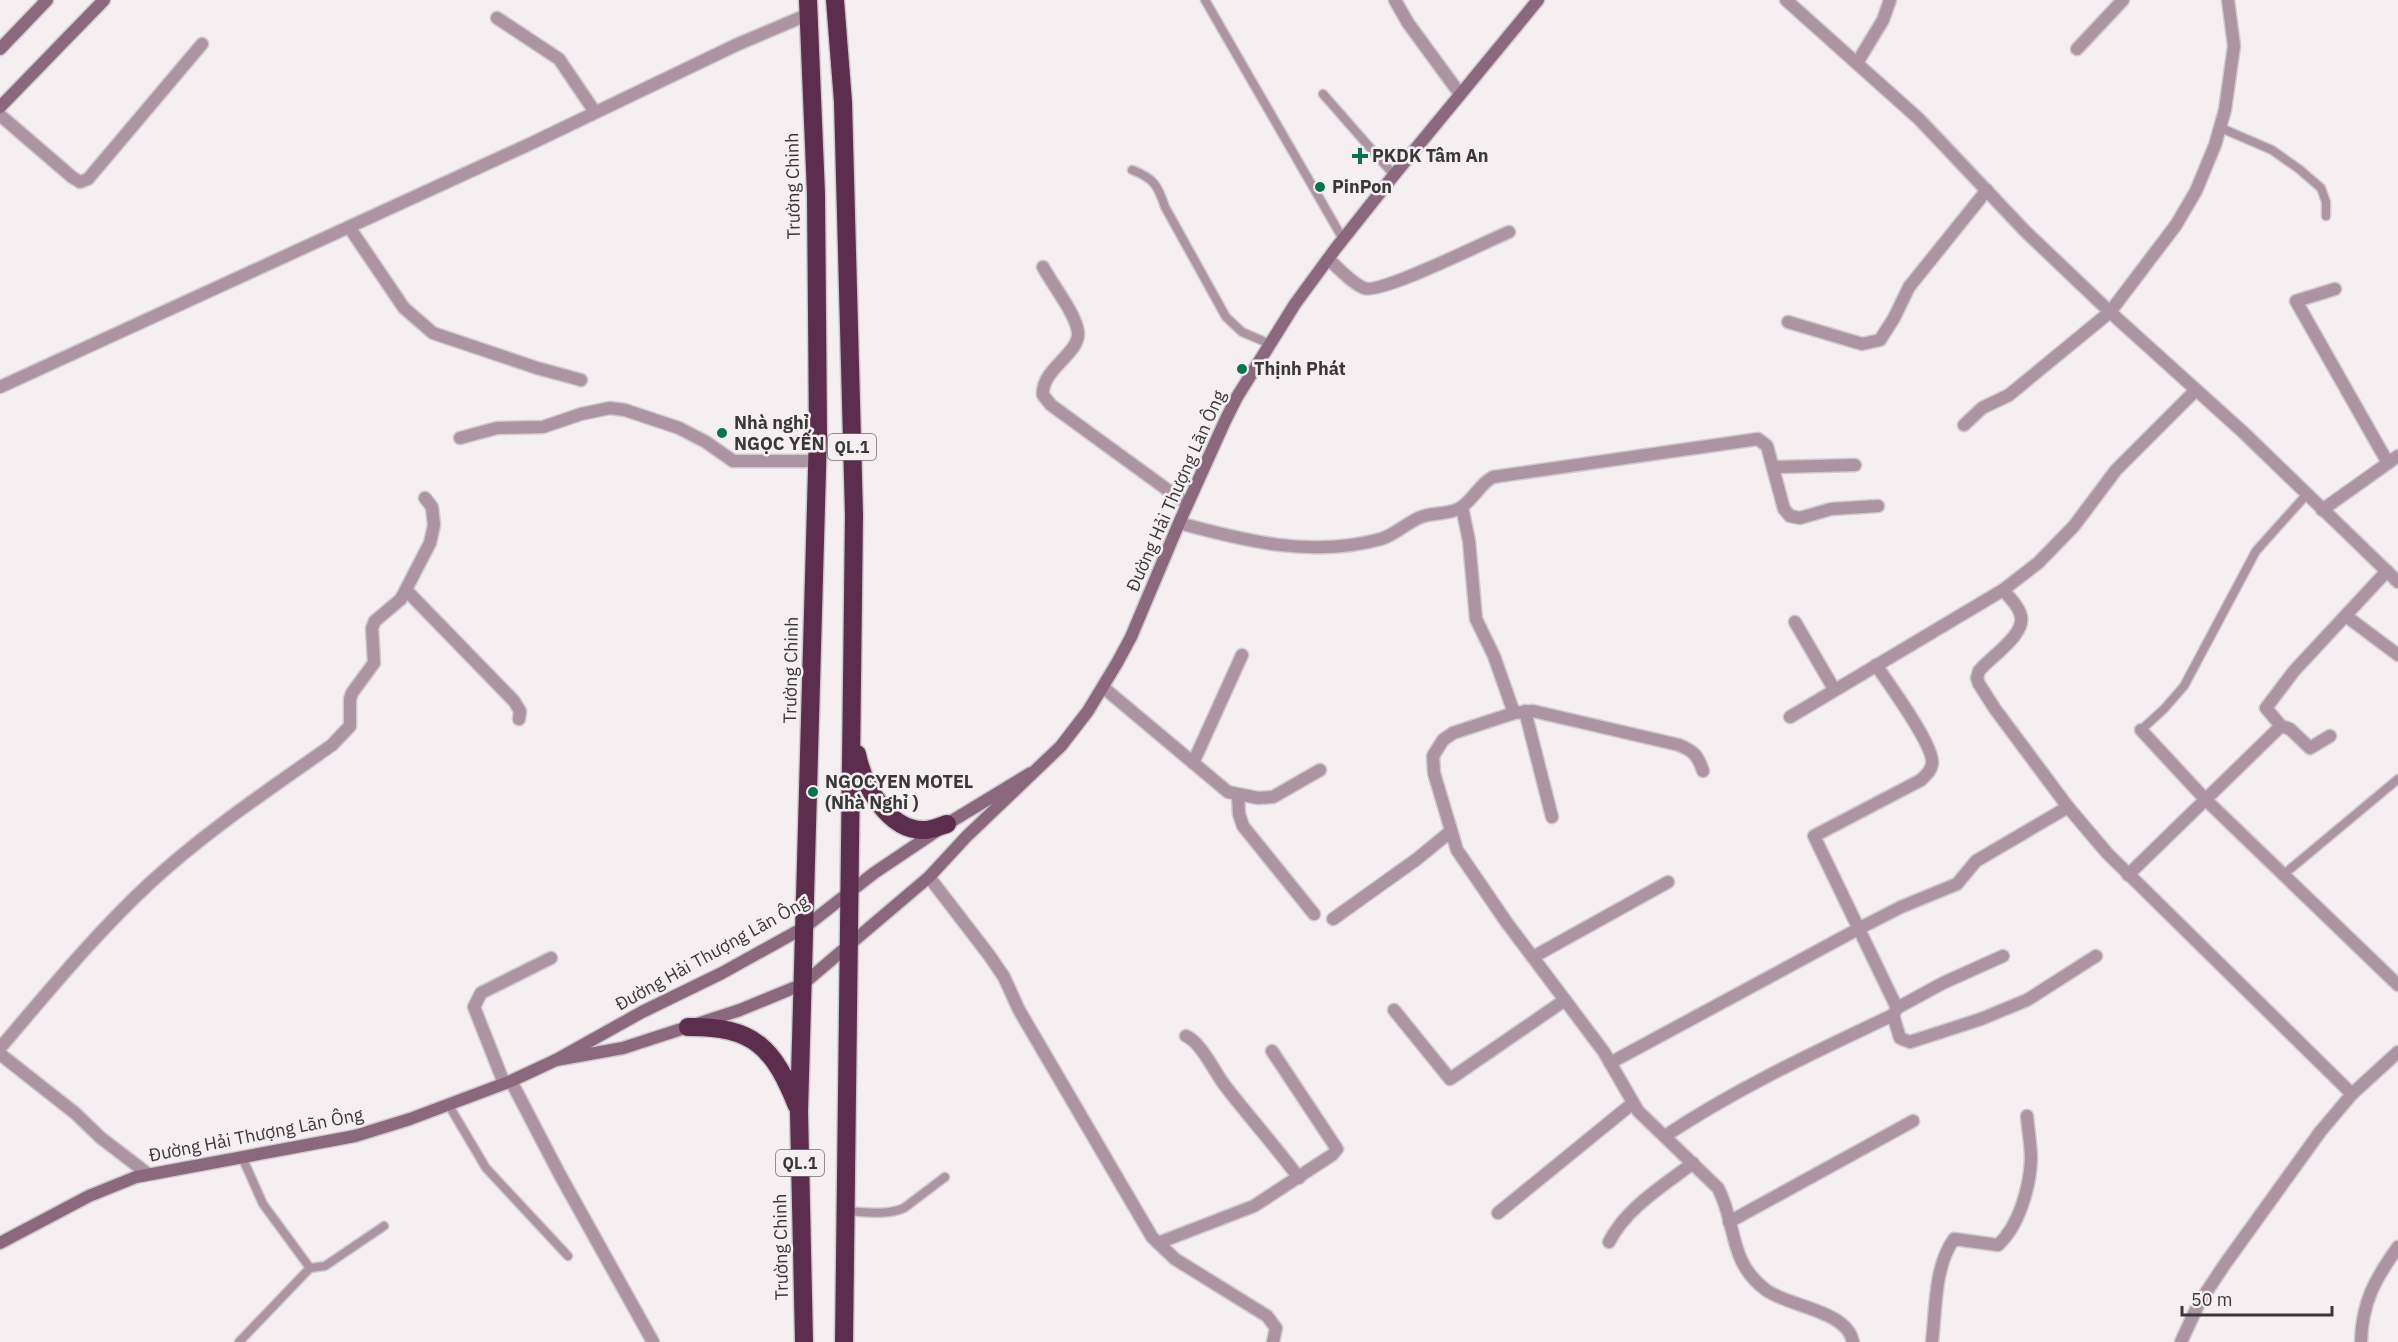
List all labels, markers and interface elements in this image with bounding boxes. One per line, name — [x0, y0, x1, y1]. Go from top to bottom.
street label: Trường Chinh — [780, 132, 805, 240]
place label: PKDK Tâm An — [1372, 144, 1489, 167]
marker: PKDK Tâm An — [1353, 149, 1367, 163]
place label: PinPon — [1332, 175, 1392, 198]
marker: PinPon — [1313, 180, 1327, 194]
place label: Thịnh Phát — [1254, 357, 1346, 380]
marker: Thịnh Phát — [1235, 362, 1249, 376]
street label: Đường Hải Thượng Lãn Ông — [1121, 386, 1231, 595]
place label: Nhà nghỉ NGỌC YẾN — [734, 411, 824, 455]
marker: Nhà nghỉ NGỌC YẾN — [715, 426, 729, 440]
road number: QL.1 — [828, 434, 876, 460]
street label: Trường Chinh — [778, 616, 803, 724]
place label: NGOCYEN MOTEL (Nhà Nghỉ ) — [825, 770, 973, 814]
marker: NGOCYEN MOTEL (Nhà Nghỉ ) — [806, 785, 820, 799]
street label: Đường Hải Thượng Lãn Ông — [611, 889, 813, 1015]
street label: Đường Hải Thượng Lãn Ông — [147, 1102, 366, 1167]
road number: QL.1 — [776, 1150, 824, 1176]
street label: Trường Chinh — [768, 1193, 793, 1301]
scale bar — [2182, 1279, 2332, 1317]
text: 50 m — [2191, 1288, 2233, 1311]

